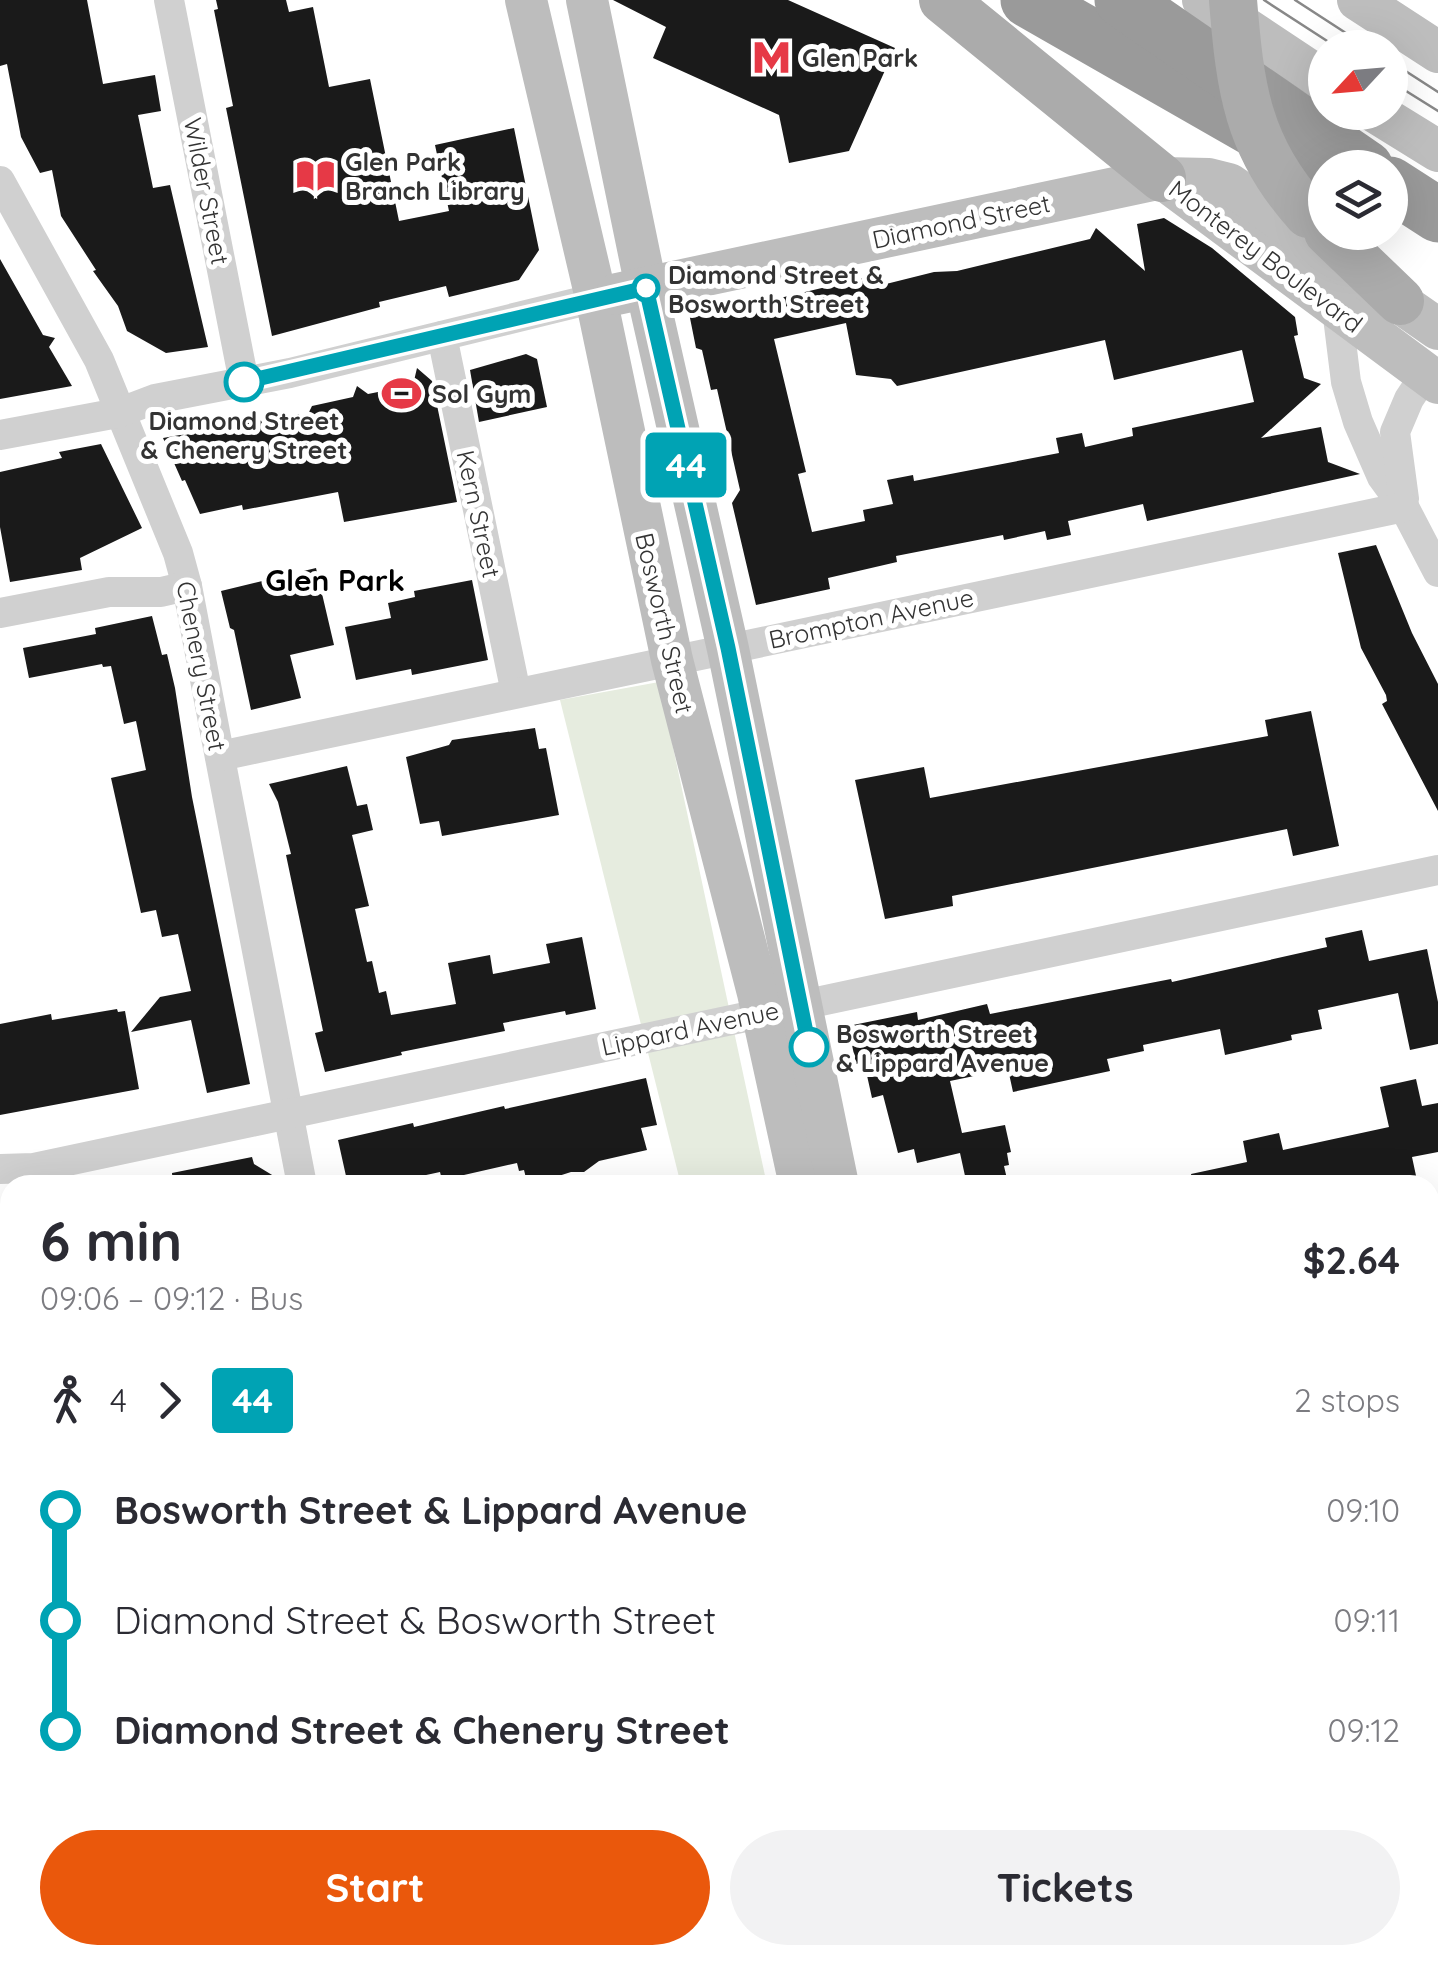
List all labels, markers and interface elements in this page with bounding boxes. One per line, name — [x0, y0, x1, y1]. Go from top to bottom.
north arrow — [1308, 30, 1408, 130]
map controls — [1308, 30, 1408, 250]
metro station icon: Glen Park — [751, 36, 793, 78]
place label: Glen Park — [802, 42, 918, 73]
street label: Wilder Street — [178, 115, 236, 267]
place label: Glen Park Branch Library — [345, 146, 525, 206]
button: layers — [1308, 150, 1408, 250]
library icon: Glen Park Branch Library — [294, 154, 336, 196]
street label: Monterey Boulevard — [1163, 173, 1369, 339]
street label: Diamond Street — [869, 187, 1053, 255]
place label: Diamond Street & Bosworth Street — [668, 259, 884, 319]
marker: Diamond Street & Bosworth Street — [633, 275, 659, 301]
marker: Diamond Street & Chenery Street — [225, 363, 263, 401]
sports icon: Sol Gym — [381, 372, 423, 414]
place label: Sol Gym — [432, 378, 531, 409]
place label: Diamond Street & Chenery Street — [140, 405, 348, 465]
line badge: 44 — [641, 432, 731, 498]
text: 44 — [665, 443, 707, 487]
street label: Kern Street — [450, 447, 508, 581]
street label: Bosworth Street — [629, 530, 701, 716]
district label: Glen Park — [265, 561, 405, 599]
street label: Chenery Street — [170, 579, 234, 753]
street label: Brompton Avenue — [766, 581, 976, 655]
street label: Lippard Avenue — [598, 994, 782, 1062]
place label: Bosworth Street & Lippard Avenue — [836, 1018, 1049, 1078]
marker: Bosworth Street & Lippard Avenue — [790, 1028, 828, 1066]
text: 6 min — [40, 1206, 182, 1275]
text: $2.64 — [1303, 1236, 1400, 1284]
text: 09:06 – 09:12 · Bus — [40, 1278, 303, 1318]
icon: walk — [40, 1373, 95, 1428]
icon: forward — [142, 1373, 197, 1428]
text: 44 — [232, 1378, 273, 1422]
text: 4 — [110, 1380, 127, 1420]
text: 2 stops — [1294, 1380, 1400, 1420]
text: Bosworth Street & Lippard Avenue — [114, 1486, 747, 1534]
text: 09:10 — [1326, 1490, 1400, 1530]
text: Diamond Street & Bosworth Street — [114, 1596, 716, 1644]
text: 09:11 — [1333, 1600, 1400, 1640]
text: Diamond Street & Chenery Street — [114, 1706, 730, 1754]
text: 09:12 — [1328, 1710, 1400, 1750]
button: Start — [40, 1830, 710, 1945]
button: Tickets — [730, 1830, 1400, 1945]

